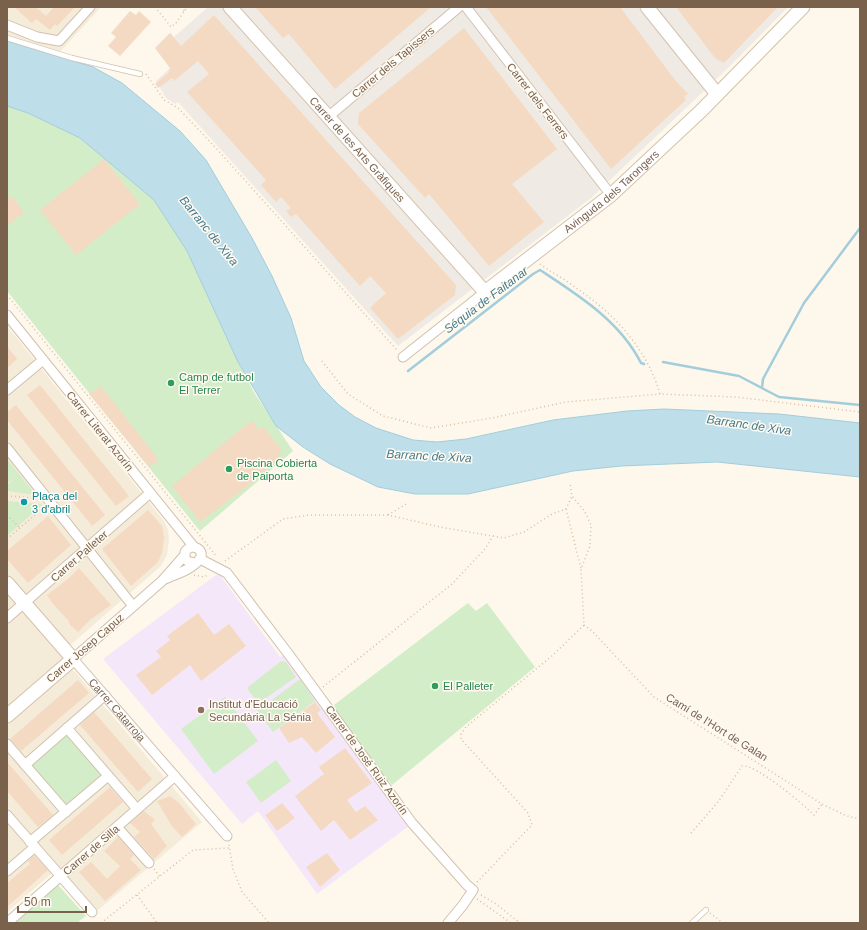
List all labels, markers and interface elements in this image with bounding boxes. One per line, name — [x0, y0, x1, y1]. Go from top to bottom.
street label: Carrer dels Tapissers — [349, 24, 437, 100]
street label: Carrer dels Ferrers — [505, 61, 572, 142]
street label: Carrer de les Arts Gràfiques — [307, 94, 408, 205]
street label: Avinguda dels Tarongers — [562, 147, 661, 235]
water label: Barranc de Xiva — [177, 193, 242, 269]
water label: Séquia de Faitanar — [441, 263, 532, 336]
place label: Camp de futbol El Terrer — [179, 371, 254, 396]
marker: Camp de futbol El Terrer — [166, 378, 176, 388]
street label: Carrer Literat Azorín — [64, 389, 136, 473]
water label: Barranc de Xiva — [706, 412, 793, 438]
water label: Barranc de Xiva — [386, 447, 472, 465]
place label: Piscina Cobierta de Paiporta — [237, 457, 318, 482]
marker: Piscina Cobierta de Paiporta — [224, 464, 234, 474]
place label: Plaça del 3 d'abril — [32, 490, 77, 515]
marker: Plaça del 3 d'abril — [19, 497, 29, 507]
street label: Carrer Palleter — [48, 528, 110, 584]
street label: Carrer Josep Capuz — [44, 611, 126, 685]
street label: Carrer Catarroja — [87, 676, 148, 744]
place label: El Palleter — [443, 680, 493, 692]
marker: El Palleter — [430, 681, 440, 691]
street label: Camí de l'Hort de Galan — [664, 691, 770, 763]
place label: Institut d'Educació Secundària La Sénia — [209, 698, 312, 723]
street label: Carrer de José Ruiz Azorín — [323, 703, 411, 817]
marker: Institut d'Educació Secundària La Sénia — [196, 705, 206, 715]
street label: Carrer de Silla — [61, 822, 122, 878]
scale bar — [18, 888, 86, 914]
text: 50 m — [24, 895, 51, 909]

